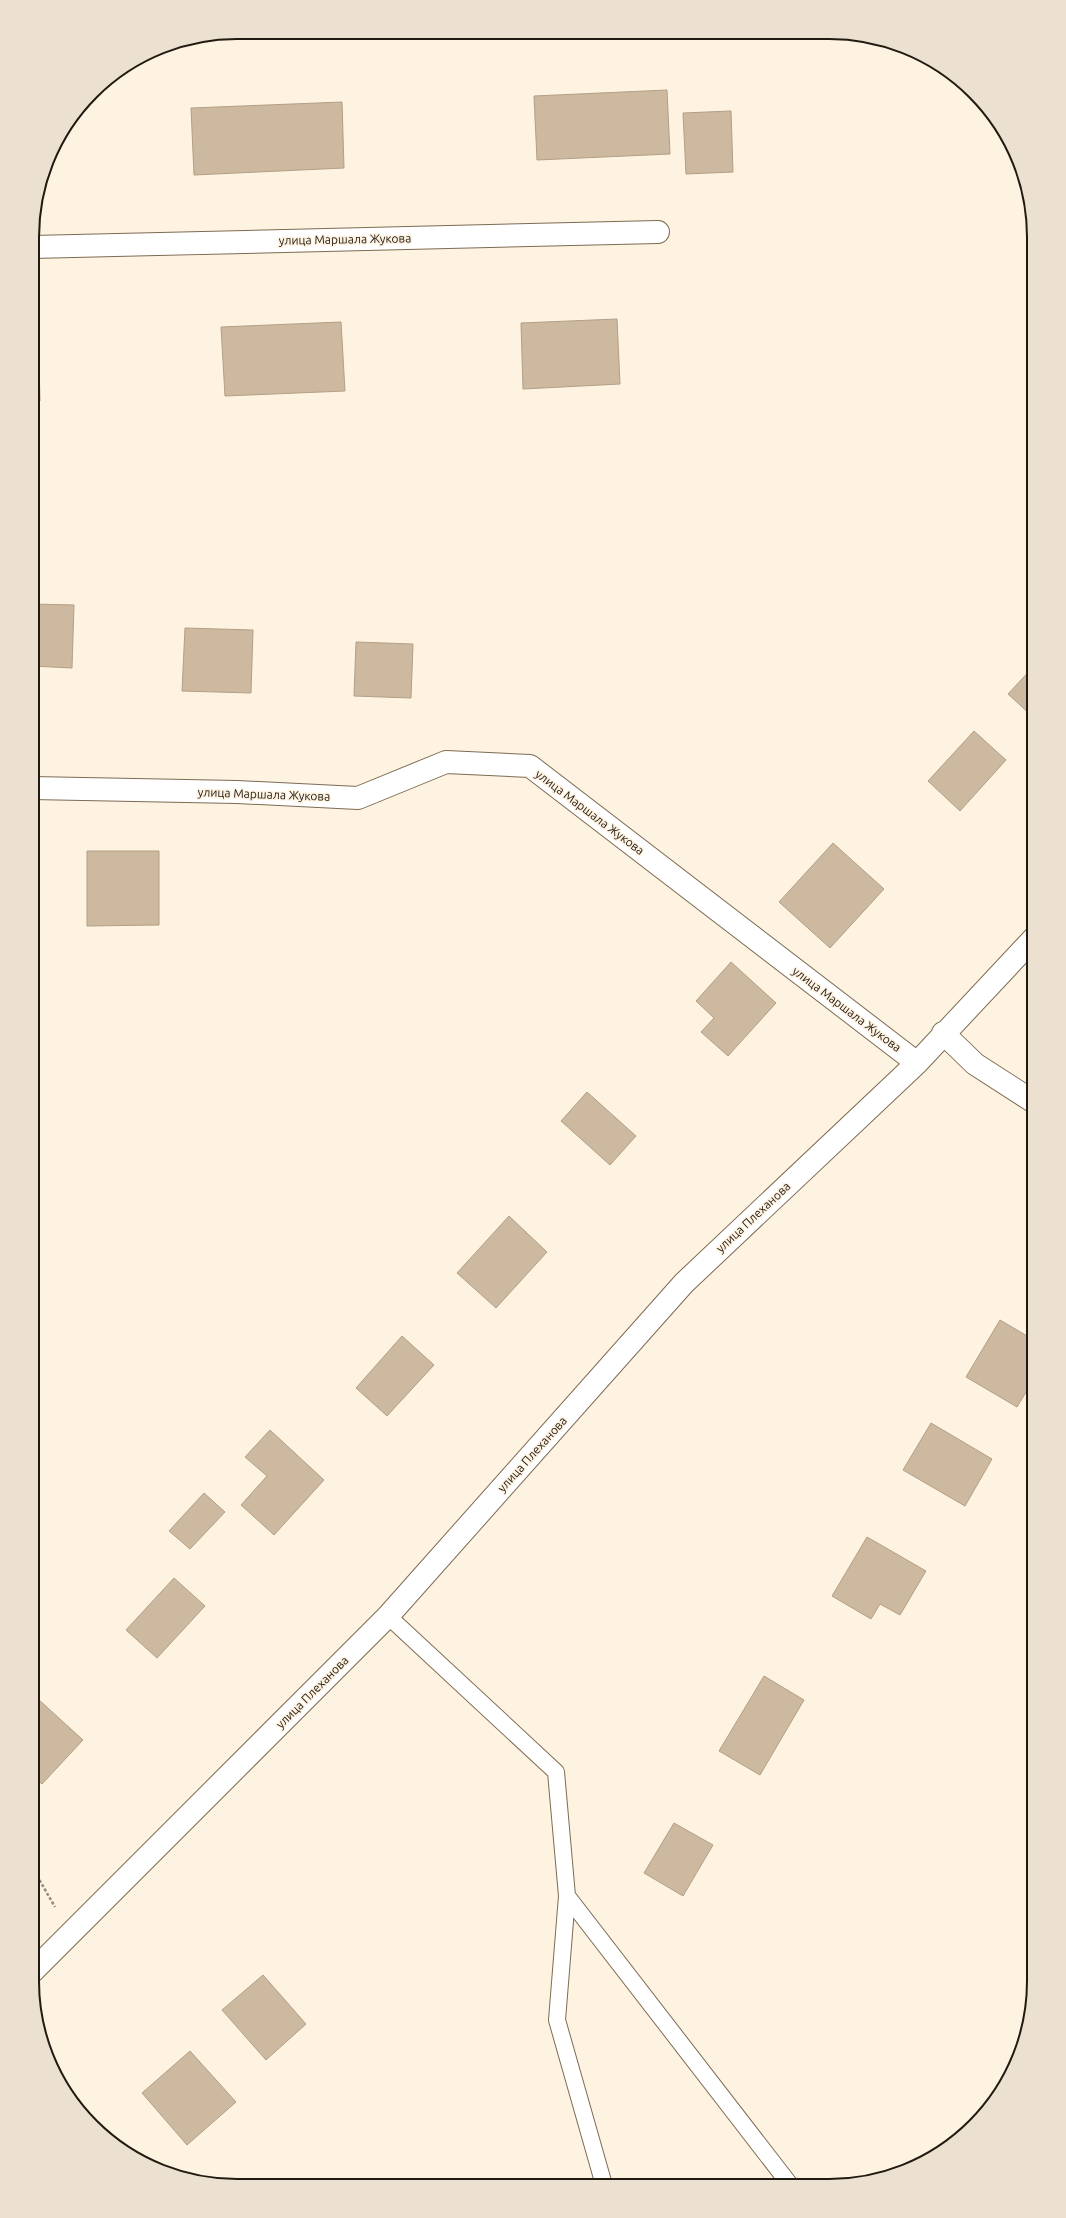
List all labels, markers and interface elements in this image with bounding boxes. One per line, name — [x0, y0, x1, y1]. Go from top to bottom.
street label: улица Маршала Жукова — [279, 231, 411, 247]
street label: улица Маршала Жукова — [533, 767, 647, 857]
street label: улица Маршала Жукова — [198, 785, 330, 803]
street label: улица Маршала Жукова — [790, 964, 904, 1054]
street label: улица Плеханова — [713, 1179, 793, 1255]
street label: улица Плеханова — [495, 1414, 569, 1494]
street label: улица Плеханова — [273, 1653, 351, 1731]

